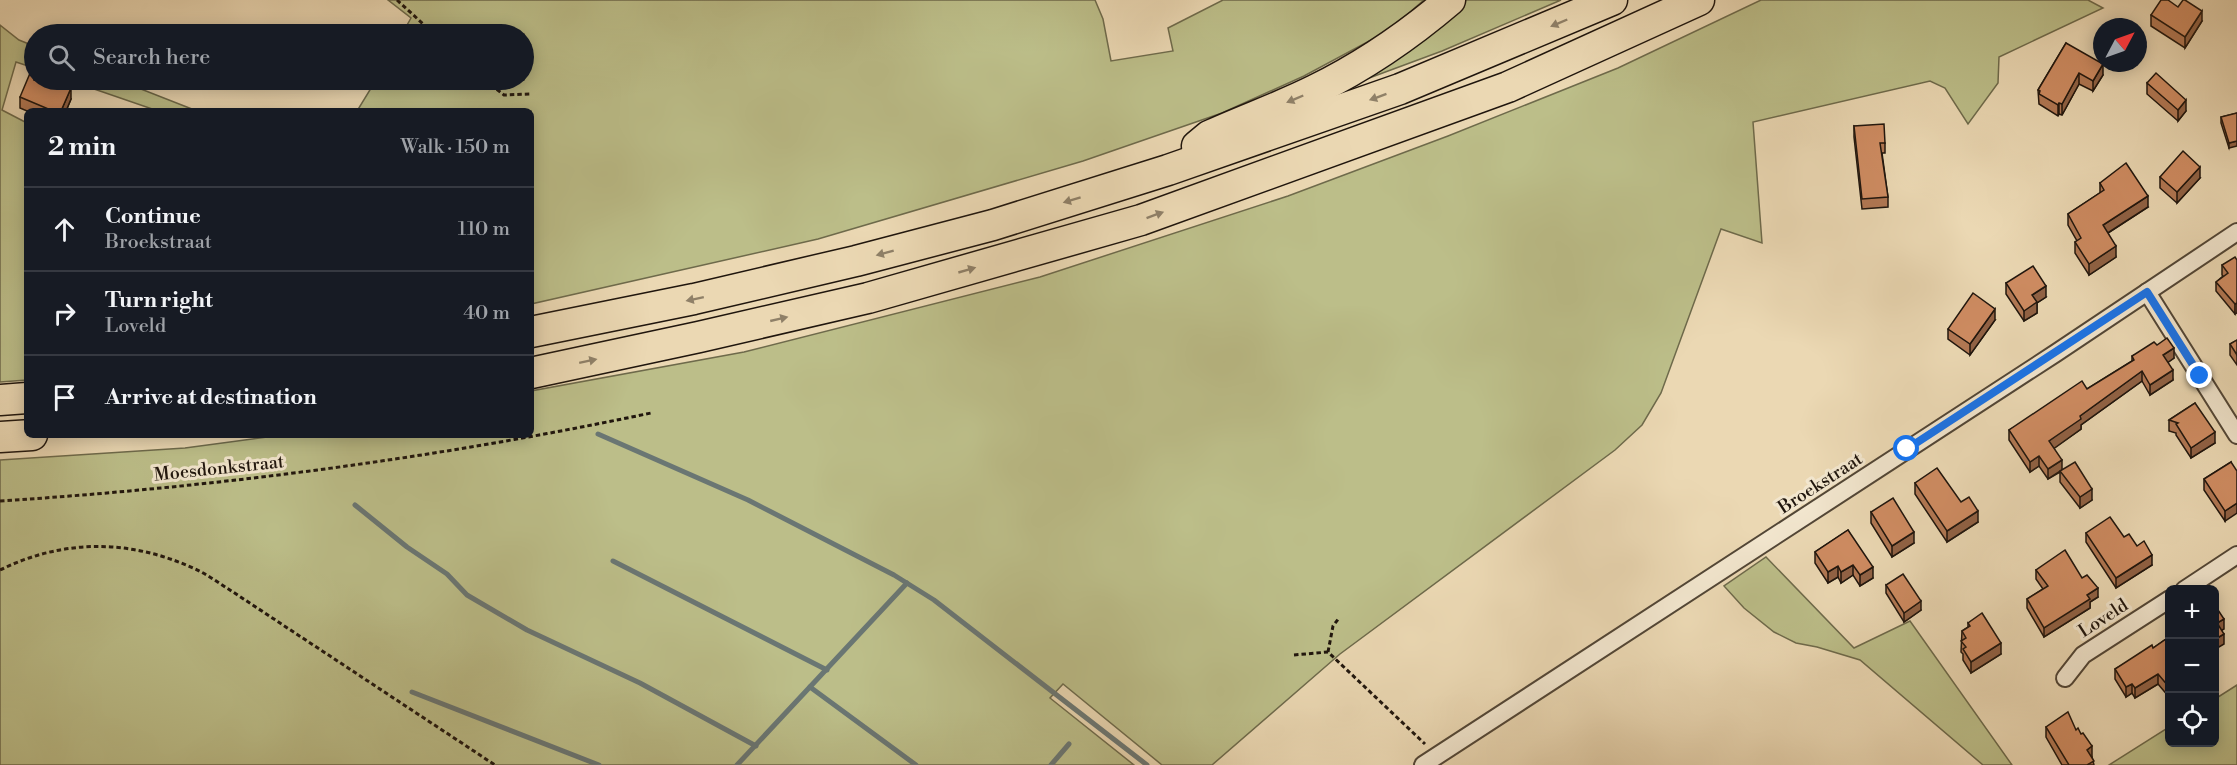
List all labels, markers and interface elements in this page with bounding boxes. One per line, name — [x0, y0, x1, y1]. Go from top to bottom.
one-way arrow — [1549, 18, 1567, 28]
north arrow — [2093, 18, 2147, 72]
search box — [24, 24, 534, 90]
icon: search — [45, 41, 78, 74]
text: Search here — [93, 44, 210, 71]
one-way arrow — [1369, 93, 1387, 103]
one-way arrow — [1285, 94, 1303, 104]
text: 2 min — [48, 131, 116, 163]
text: Walk · 150 m — [401, 135, 510, 160]
one-way arrow — [1063, 196, 1081, 205]
text: Continue — [105, 203, 201, 230]
one-way arrow — [1146, 210, 1164, 220]
icon: ahead — [48, 213, 81, 246]
text: 110 m — [458, 217, 510, 242]
text: Broekstraat — [105, 230, 212, 255]
one-way arrow — [876, 249, 894, 259]
one-way arrow — [958, 265, 976, 274]
text: Turn right — [105, 287, 213, 314]
one-way arrow — [685, 295, 704, 304]
icon: right — [48, 297, 81, 330]
text: 40 m — [463, 301, 510, 326]
one-way arrow — [769, 313, 788, 323]
text: Loveld — [105, 314, 166, 339]
one-way arrow — [579, 355, 597, 365]
route end — [2186, 362, 2212, 388]
icon: arrive — [48, 381, 81, 414]
text: Arrive at destination — [105, 384, 317, 411]
route start — [1893, 435, 1919, 461]
street label: Broekstraat — [1773, 447, 1867, 520]
street label: Moesdonkstraat — [153, 450, 286, 487]
map controls — [2165, 585, 2219, 747]
button: + — [2165, 585, 2219, 639]
street label: Loveld — [2074, 593, 2133, 643]
button: − — [2165, 639, 2219, 693]
button: locate — [2165, 693, 2219, 747]

